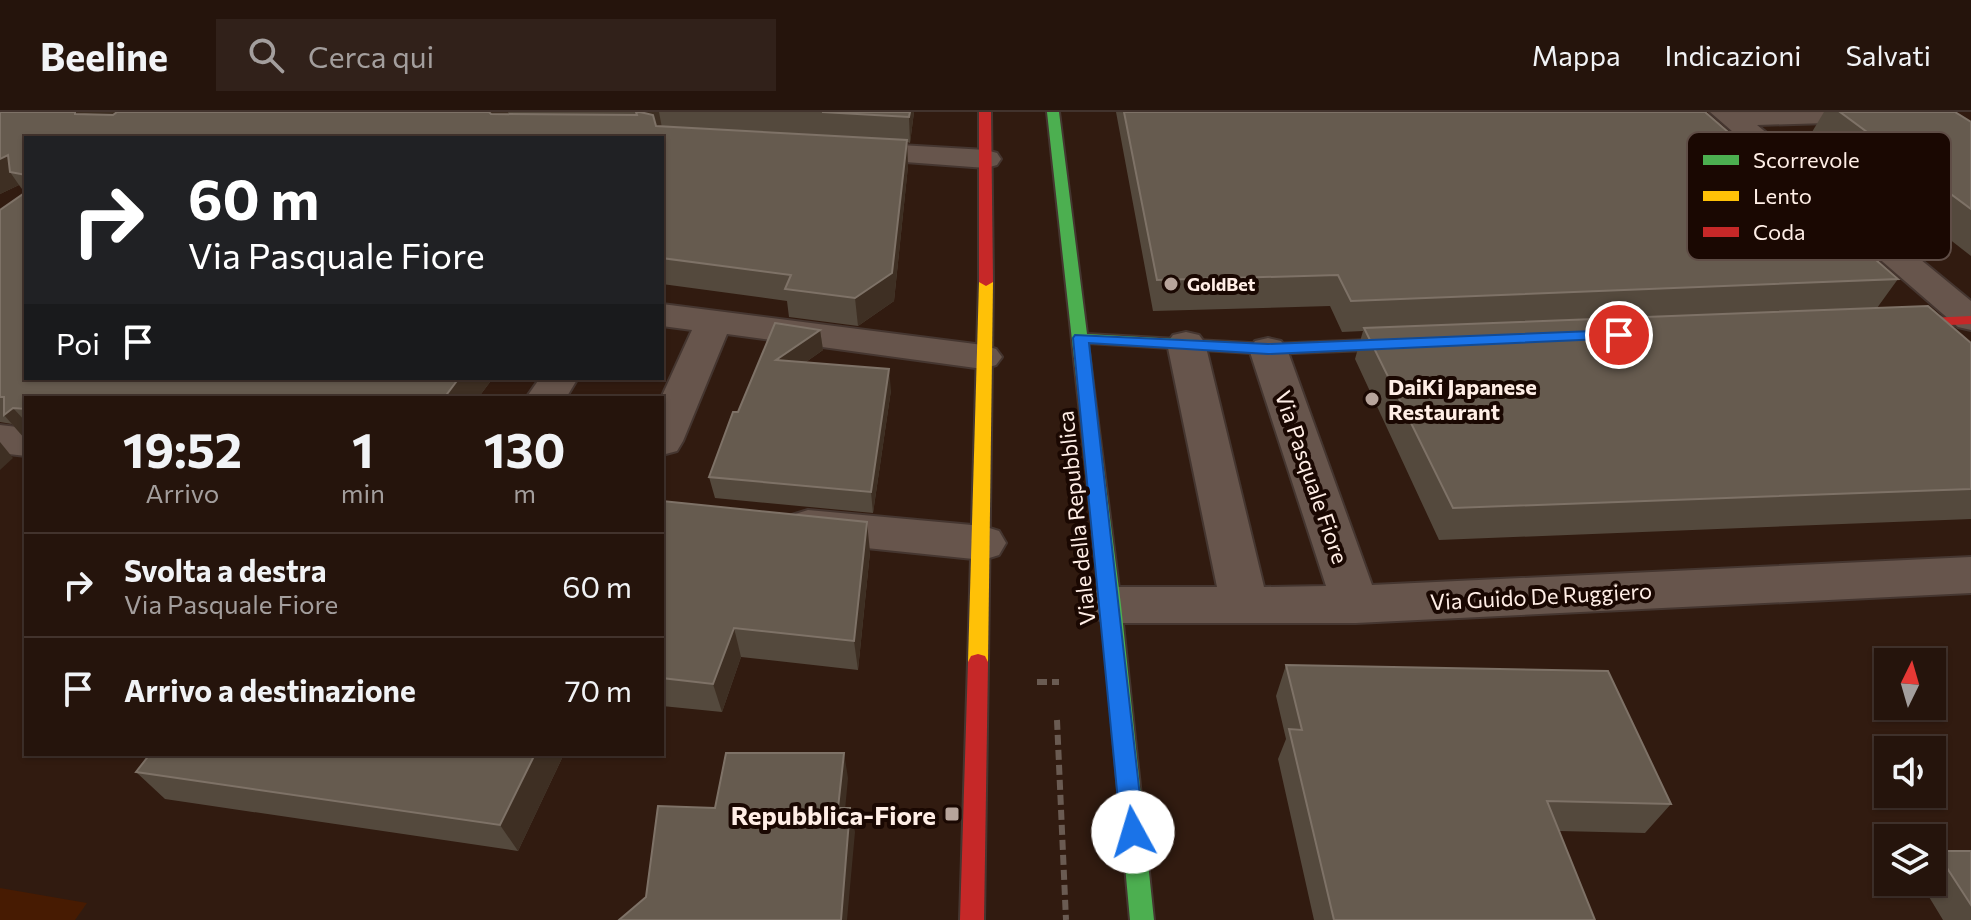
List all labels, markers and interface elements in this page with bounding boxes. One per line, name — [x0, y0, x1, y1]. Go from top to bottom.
search box — [216, 19, 776, 91]
text: Beeline — [40, 32, 168, 79]
icon: search — [244, 33, 288, 77]
text: Cerca qui — [308, 37, 434, 74]
text: Mappa — [1532, 38, 1621, 72]
text: Indicazioni — [1665, 38, 1801, 72]
text: Salvati — [1845, 38, 1931, 72]
legend — [1687, 132, 1951, 260]
text: Scorrevole — [1753, 146, 1860, 173]
text: 60 m — [188, 163, 319, 232]
icon: right — [56, 168, 160, 272]
text: Lento — [1753, 182, 1812, 209]
text: Coda — [1753, 218, 1805, 245]
text: Via Pasquale Fiore — [188, 232, 485, 276]
place label: GoldBet — [1187, 273, 1256, 295]
marker: GoldBet — [1162, 275, 1180, 293]
pin — [1585, 301, 1653, 369]
icon: arrive — [1597, 313, 1641, 357]
icon: arrive — [116, 320, 160, 364]
text: Poi — [56, 324, 100, 361]
place label: DaiKi Japanese Restaurant — [1388, 373, 1537, 425]
street label: Via Pasquale Fiore — [1270, 387, 1354, 567]
marker: DaiKi Japanese Restaurant — [1363, 390, 1381, 408]
street label: Viale della Repubblica — [1051, 409, 1101, 627]
text: 19:52 — [123, 419, 242, 478]
text: 1 — [352, 419, 374, 478]
text: 130 — [484, 419, 565, 478]
text: Arrivo — [145, 477, 219, 508]
text: min — [341, 477, 385, 508]
text: m — [513, 477, 536, 508]
text: Svolta a destra — [124, 551, 326, 588]
icon: right — [56, 563, 100, 607]
text: 60 m — [562, 567, 632, 604]
street label: Via Guido De Ruggiero — [1429, 577, 1653, 615]
text: Via Pasquale Fiore — [124, 588, 338, 619]
north arrow — [1874, 648, 1946, 720]
map controls — [1874, 648, 1946, 896]
icon: arrive — [56, 667, 100, 711]
text: Arrivo a destinazione — [124, 671, 416, 708]
text: 70 m — [565, 671, 632, 708]
button: sound — [1874, 736, 1946, 808]
position arrow — [1091, 790, 1175, 874]
place label: Repubblica-Fiore — [731, 799, 936, 830]
marker: Repubblica-Fiore — [943, 805, 961, 823]
button: layers — [1874, 824, 1946, 896]

